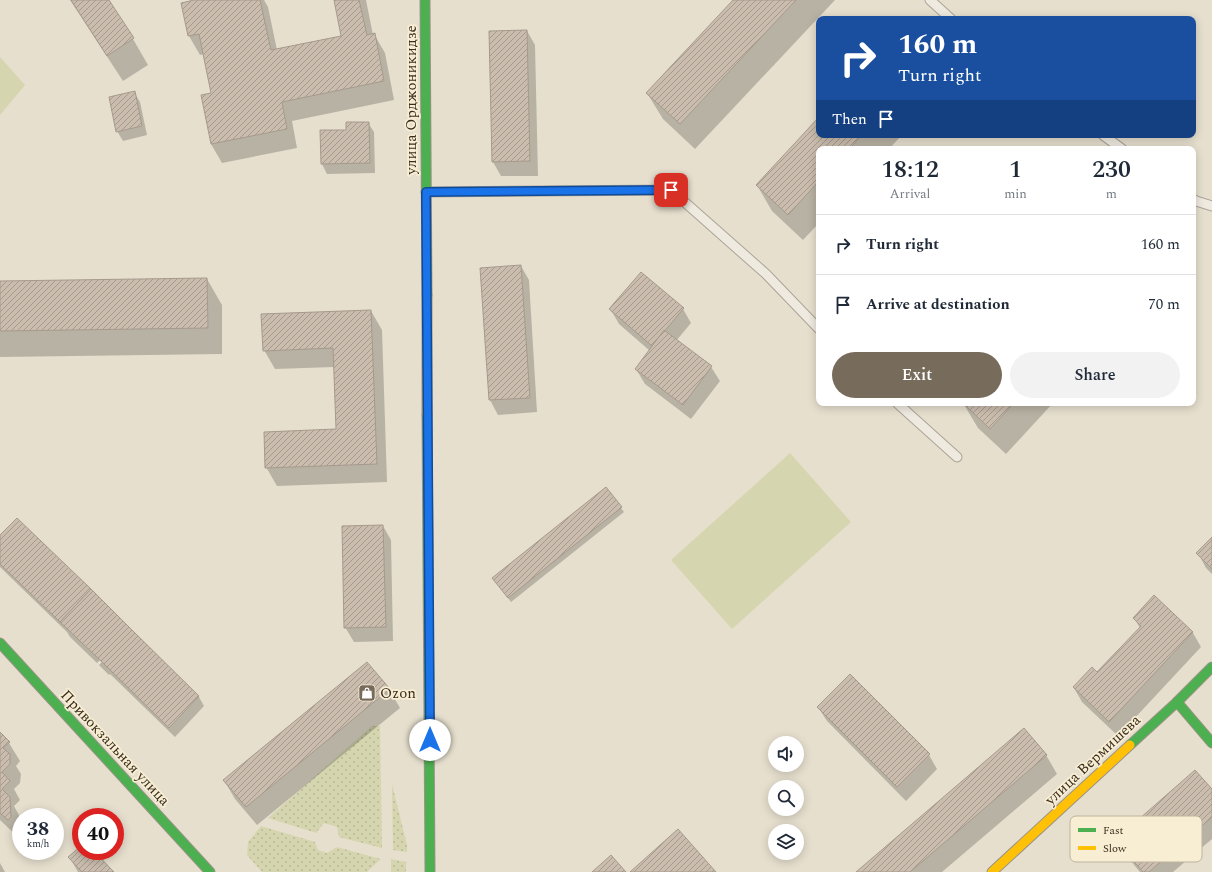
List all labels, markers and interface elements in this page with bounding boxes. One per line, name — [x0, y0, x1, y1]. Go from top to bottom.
text: 160 m — [898, 23, 977, 66]
street label: улица Орджоникидзе — [400, 25, 423, 176]
icon: right — [832, 32, 884, 84]
text: Turn right — [898, 62, 981, 89]
text: Then — [832, 108, 867, 131]
icon: arrive — [875, 108, 897, 130]
text: 18:12 — [881, 152, 939, 188]
text: 1 — [1009, 152, 1022, 188]
text: 230 — [1092, 152, 1131, 188]
pin — [654, 173, 688, 207]
icon: arrive — [660, 179, 682, 201]
text: Arrival — [890, 184, 930, 204]
text: min — [1004, 184, 1027, 204]
text: m — [1106, 184, 1117, 204]
text: Turn right — [866, 233, 939, 256]
text: 160 m — [1141, 233, 1180, 256]
icon: right — [832, 234, 854, 256]
text: Arrive at destination — [866, 293, 1010, 316]
text: 70 m — [1148, 293, 1180, 316]
icon: arrive — [832, 294, 854, 316]
button: Exit — [832, 352, 1002, 398]
button: Share — [1010, 352, 1180, 398]
place label: Ozon — [380, 682, 416, 705]
shop icon: Ozon — [357, 683, 377, 703]
street label: Привокзальная улица — [55, 685, 176, 812]
street label: улица Вермишева — [1039, 709, 1147, 811]
position arrow — [409, 719, 451, 761]
map controls — [768, 736, 804, 860]
button: sound — [768, 736, 804, 772]
button: search — [768, 780, 804, 816]
speed limit sign: 40 — [72, 808, 124, 860]
text: 38 — [27, 814, 49, 844]
legend — [1070, 816, 1202, 862]
text: Fast — [1103, 822, 1124, 839]
button: layers — [768, 824, 804, 860]
text: km/h — [27, 836, 49, 852]
text: Slow — [1103, 840, 1127, 857]

